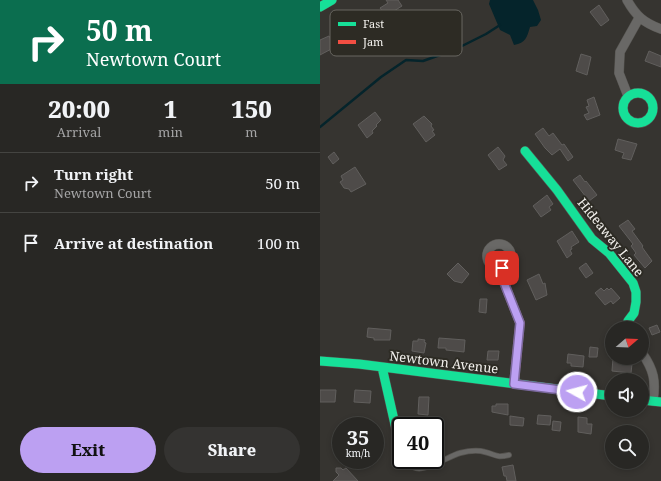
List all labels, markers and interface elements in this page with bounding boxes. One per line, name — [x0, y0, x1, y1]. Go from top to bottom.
legend — [330, 10, 462, 56]
text: 50 m — [86, 11, 153, 49]
icon: right — [20, 16, 72, 68]
text: Fast — [363, 16, 384, 31]
text: Jam — [362, 34, 384, 49]
text: Newtown Court — [86, 47, 221, 71]
text: 20:00 — [48, 92, 110, 125]
text: 1 — [164, 92, 177, 125]
text: 150 — [231, 92, 272, 125]
text: Arrival — [57, 123, 101, 141]
text: min — [158, 123, 183, 141]
text: m — [245, 123, 258, 141]
text: Turn right — [54, 164, 133, 184]
icon: right — [20, 172, 42, 194]
text: 50 m — [265, 173, 300, 193]
text: Newtown Court — [54, 184, 152, 202]
street label: Hideaway Lane — [574, 194, 648, 280]
icon: arrive — [20, 232, 42, 254]
text: Arrive at destination — [54, 233, 213, 253]
text: 100 m — [257, 233, 300, 253]
pin — [485, 251, 519, 285]
icon: arrive — [491, 257, 513, 279]
north arrow — [605, 321, 649, 365]
map controls — [605, 321, 649, 469]
street label: Newtown Avenue — [389, 346, 500, 378]
position arrow — [556, 371, 598, 413]
button: sound — [605, 373, 649, 417]
speed limit sign: 40 — [392, 417, 444, 469]
text: 35 — [347, 424, 369, 451]
button: search — [605, 425, 649, 469]
button: Exit — [20, 427, 156, 473]
button: Share — [164, 427, 300, 473]
text: km/h — [346, 446, 370, 460]

